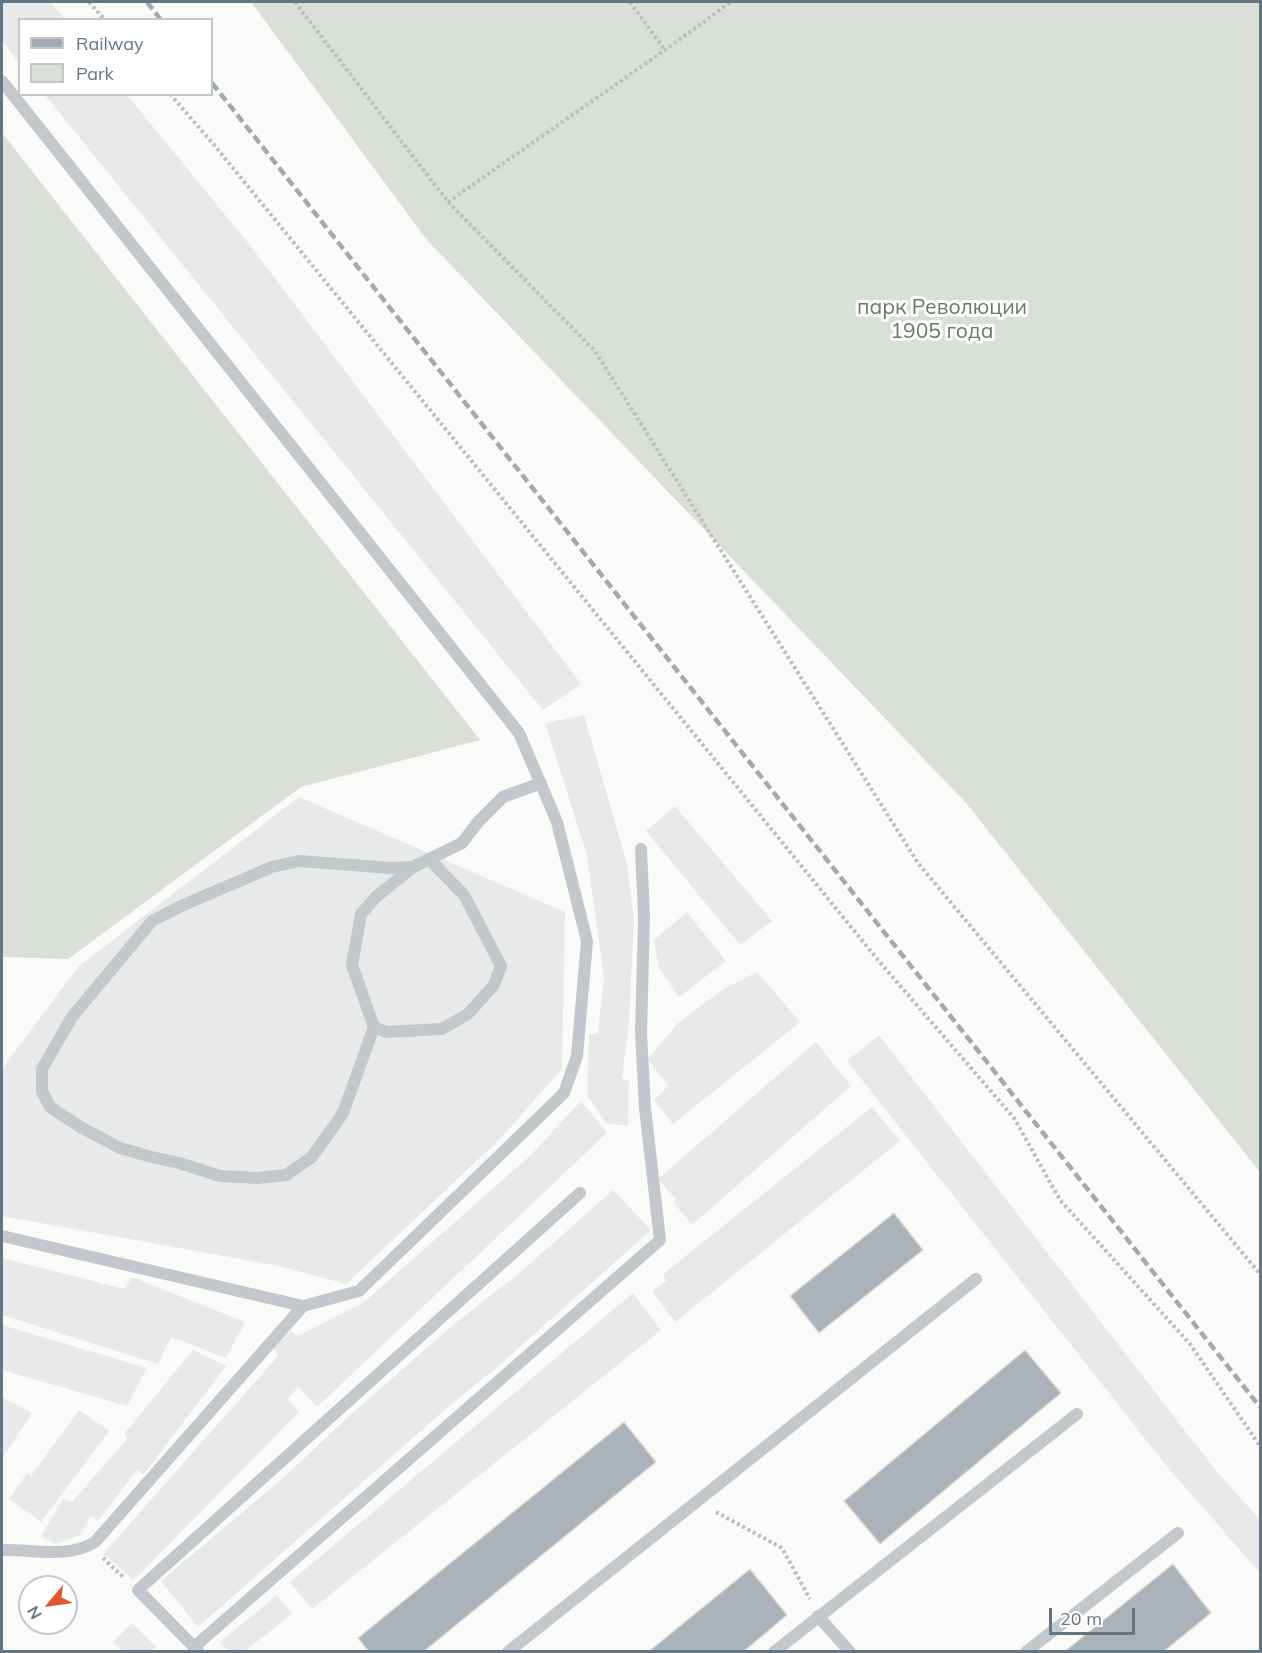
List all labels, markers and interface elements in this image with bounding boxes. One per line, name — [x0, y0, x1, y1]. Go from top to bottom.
legend — [18, 18, 213, 96]
text: Railway — [76, 32, 144, 55]
text: Park — [76, 62, 114, 85]
park label: парк Революции 1905 года — [857, 295, 1027, 345]
north arrow — [18, 1575, 78, 1635]
scale bar — [1052, 1596, 1138, 1634]
text: N — [22, 1603, 46, 1623]
text: 20 m — [1060, 1607, 1102, 1630]

